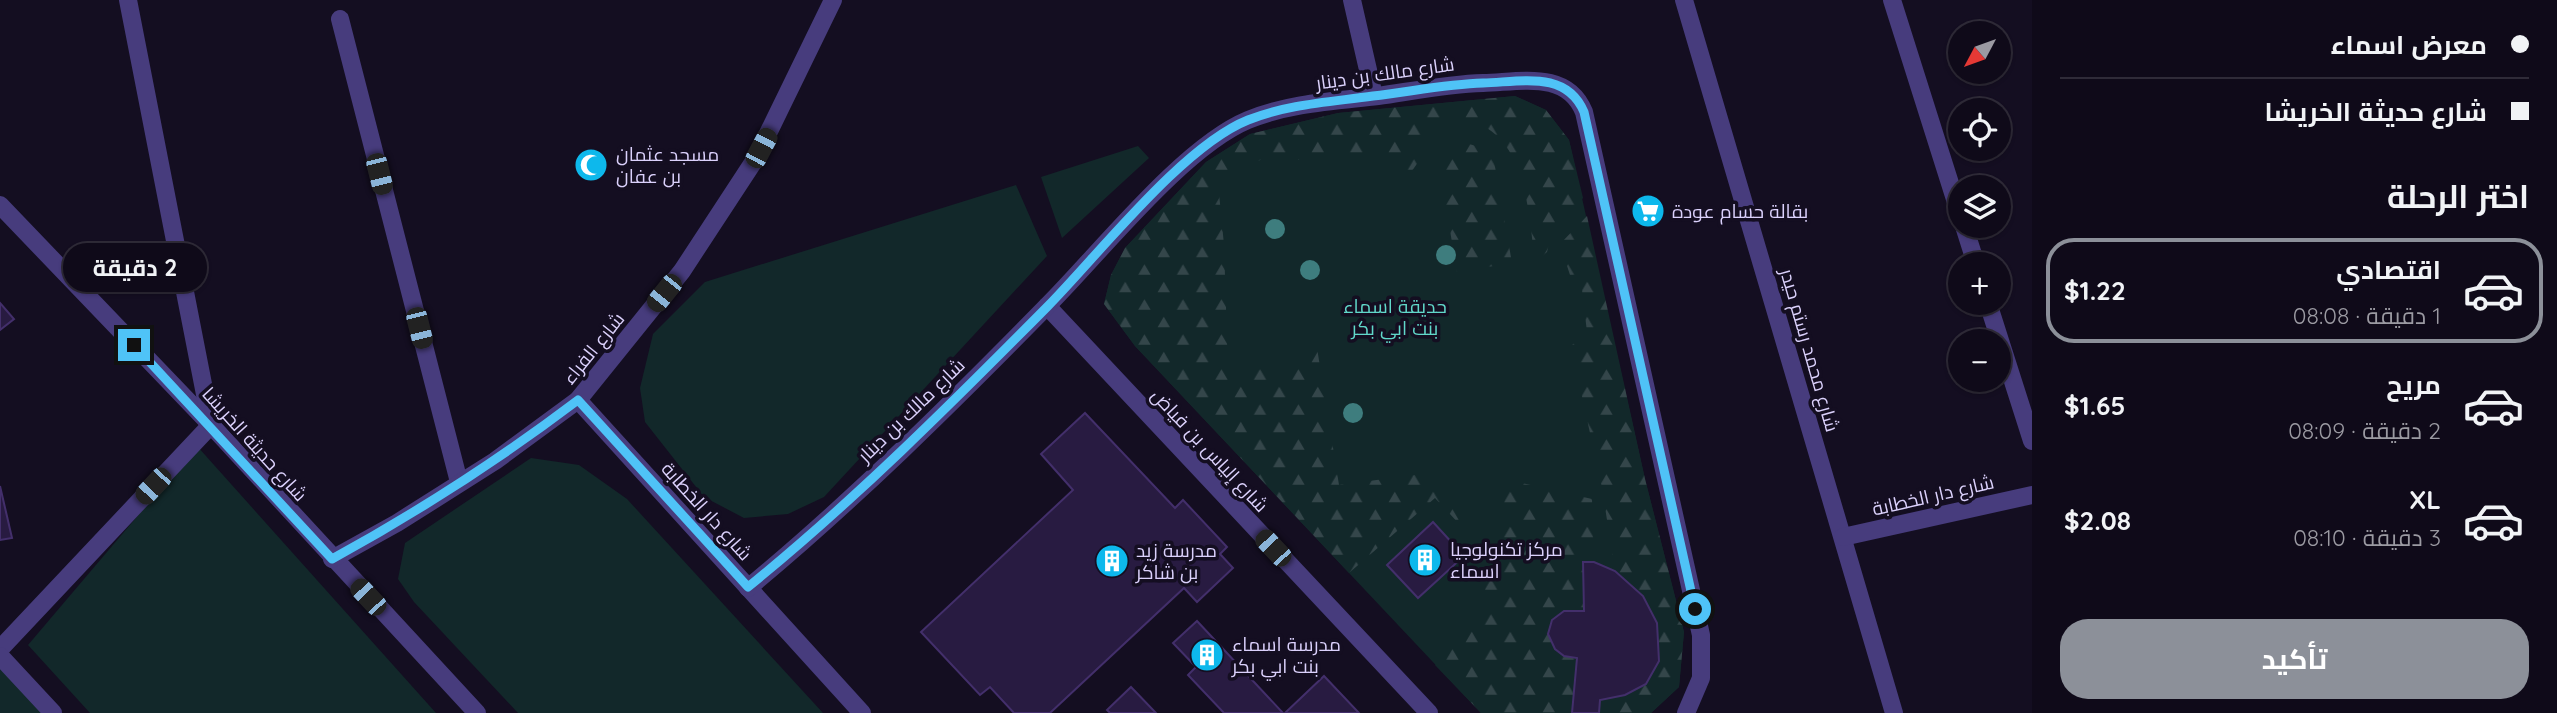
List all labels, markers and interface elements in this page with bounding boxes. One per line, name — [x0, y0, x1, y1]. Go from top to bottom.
north arrow — [1948, 21, 2011, 84]
map controls — [1948, 21, 2011, 392]
text: معرض اسماء — [2330, 28, 2487, 61]
street label: شارع مالك بن دينار — [1313, 51, 1456, 97]
text: شارع حديثة الخريشا — [2265, 95, 2487, 128]
button: locate — [1948, 98, 2011, 161]
car — [742, 125, 781, 171]
place label: مسجد عثمان بن عفان — [616, 142, 719, 188]
mosque icon: مسجد عثمان بن عفان — [572, 146, 610, 184]
car — [364, 151, 395, 197]
button: layers — [1948, 175, 2011, 238]
text: اختر الرحلة — [2387, 176, 2529, 216]
supermarket icon: بقالة حسام عودة — [1629, 192, 1667, 230]
place label: بقالة حسام عودة — [1672, 199, 1808, 225]
callout: 2 دقيقة — [62, 244, 206, 292]
button: + — [1948, 252, 2011, 315]
text: 2 دقيقة — [93, 253, 177, 282]
text: اقتصادي — [2336, 253, 2441, 286]
icon: car — [2462, 259, 2525, 322]
street label: شارع محمد رستم حيدر — [1773, 264, 1845, 435]
car — [643, 270, 686, 316]
text: $1.22 — [2064, 274, 2126, 307]
park label: حديقة اسماء بنت ابي بكر — [1343, 294, 1447, 343]
text: 1 دقيقة · 08:08 — [2293, 301, 2441, 330]
car — [404, 305, 435, 351]
street label: شارع الفراء — [557, 307, 631, 390]
route end — [118, 329, 150, 361]
button: − — [1948, 329, 2011, 392]
street label: شارع مالك بن دينار — [852, 353, 971, 469]
text: مريح — [2386, 368, 2441, 401]
icon: car — [2462, 374, 2525, 437]
street label: شارع حديثة الخريشا — [196, 382, 313, 507]
street label: شارع إلياس بن فياض — [1145, 383, 1274, 518]
text: $1.65 — [2064, 389, 2125, 422]
text: 2 دقيقة · 08:09 — [2288, 416, 2441, 445]
street label: شارع دار الخطابة — [655, 457, 757, 567]
car — [131, 463, 176, 509]
street label: شارع دار الخطابة — [1870, 469, 1997, 523]
text: XL — [2409, 483, 2441, 516]
icon: car — [2462, 489, 2525, 552]
text: $2.08 — [2064, 504, 2131, 537]
text: 3 دقيقة · 08:10 — [2293, 523, 2441, 552]
car — [1251, 525, 1296, 571]
place label: مركز تكنولوجيا اسماء — [1450, 537, 1563, 583]
place label: مدرسة زيد بن شاكر — [1135, 538, 1217, 584]
building icon: مركز تكنولوجيا اسماء — [1406, 541, 1444, 579]
building icon: مدرسة زيد بن شاكر — [1093, 542, 1131, 580]
car — [346, 574, 391, 620]
route start — [1679, 593, 1711, 625]
button: تأكيد — [2060, 619, 2529, 699]
place label: مدرسة اسماء بنت ابي بكر — [1231, 632, 1341, 681]
building icon: مدرسة اسماء بنت ابي بكر — [1188, 636, 1226, 674]

